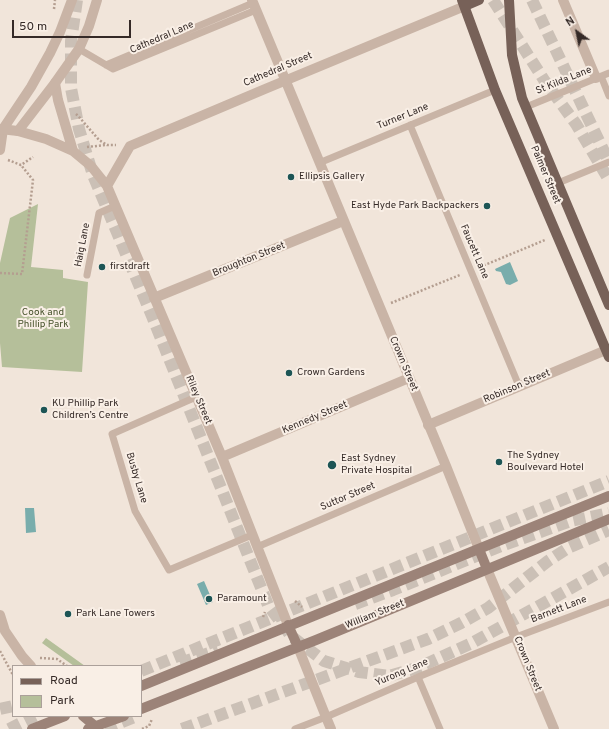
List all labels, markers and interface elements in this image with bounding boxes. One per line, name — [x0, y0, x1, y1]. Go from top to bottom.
scale bar — [14, 12, 133, 38]
north arrow — [557, 12, 597, 52]
text: N — [563, 14, 578, 30]
text: 50 m — [19, 19, 47, 35]
street label: Cathedral Lane — [128, 19, 196, 57]
street label: Cathedral Street — [242, 50, 314, 90]
street label: St Kilda Lane — [534, 64, 594, 98]
street label: Turner Lane — [375, 101, 431, 133]
street label: Palmer Street — [527, 144, 563, 206]
place label: Ellipsis Gallery — [299, 171, 365, 183]
marker: Ellipsis Gallery — [286, 172, 296, 182]
place label: East Hyde Park Backpackers — [351, 200, 479, 212]
marker: East Hyde Park Backpackers — [482, 201, 492, 211]
street label: Haig Lane — [73, 222, 93, 268]
street label: Faucett Lane — [457, 223, 491, 281]
street label: Broughton Street — [211, 240, 287, 280]
place label: firstdraft — [110, 261, 150, 273]
marker: firstdraft — [97, 262, 107, 272]
park label: Cook and Phillip Park — [18, 307, 68, 330]
street label: Crown Street — [386, 335, 420, 393]
place label: Crown Gardens — [297, 367, 365, 379]
marker: Crown Gardens — [284, 368, 294, 378]
street label: Robinson Street — [482, 368, 552, 406]
street label: Riley Street — [182, 374, 214, 426]
place label: KU Phillip Park Children’s Centre — [52, 398, 128, 422]
street label: Kennedy Street — [281, 399, 349, 437]
marker: KU Phillip Park Children’s Centre — [39, 405, 49, 415]
place label: The Sydney Boulvevard Hotel — [507, 450, 584, 474]
street label: Busby Lane — [123, 451, 149, 505]
place label: East Sydney Private Hospital — [341, 453, 412, 476]
marker: The Sydney Boulvevard Hotel — [494, 457, 504, 467]
marker: East Sydney Private Hospital — [326, 459, 338, 471]
street label: Suttor Street — [319, 480, 377, 514]
place label: Paramount — [217, 593, 267, 605]
marker: Paramount — [204, 594, 214, 604]
street label: Barnett Lane — [529, 594, 589, 626]
street label: William Street — [344, 598, 406, 632]
place label: Park Lane Towers — [76, 608, 155, 620]
marker: Park Lane Towers — [63, 609, 73, 619]
street label: Crown Street — [511, 635, 543, 693]
street label: Yurong Lane — [374, 656, 430, 690]
legend — [12, 665, 142, 717]
text: Road — [50, 673, 78, 689]
text: Park — [50, 693, 75, 709]

